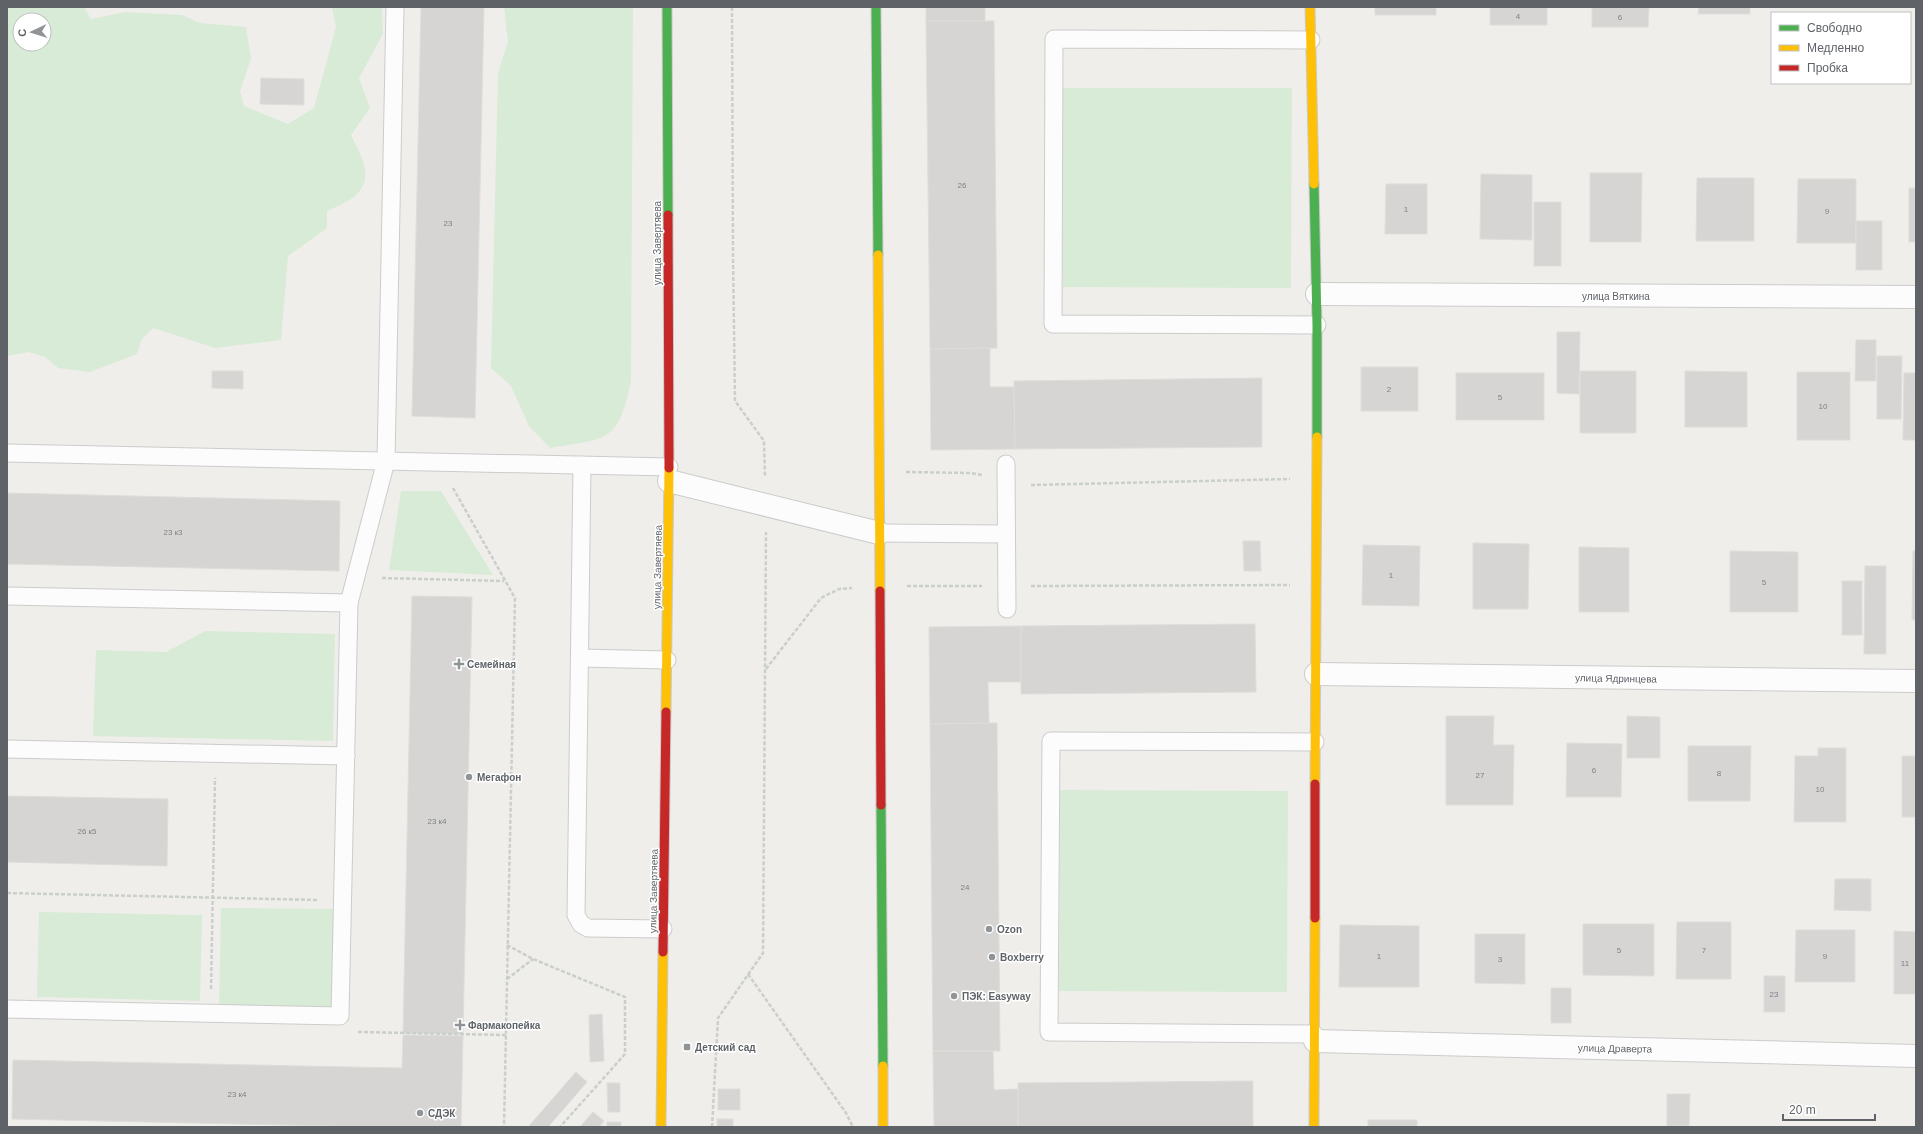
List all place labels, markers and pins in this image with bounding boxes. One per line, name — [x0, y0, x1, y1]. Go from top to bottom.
marker: Семейная — [454, 659, 464, 669]
place label: Семейная — [467, 659, 516, 670]
marker: Мегафон — [464, 772, 474, 782]
place label: Мегафон — [477, 772, 521, 783]
marker: Ozon — [984, 924, 994, 934]
place label: Ozon — [997, 924, 1022, 935]
marker: Boxberry — [987, 952, 997, 962]
place label: Boxberry — [1000, 952, 1044, 963]
marker: ПЭК: Easyway — [949, 991, 959, 1001]
place label: ПЭК: Easyway — [962, 991, 1031, 1002]
marker: Фармакопейка — [455, 1020, 465, 1030]
place label: Фармакопейка — [468, 1020, 541, 1031]
marker: Детский сад — [682, 1042, 692, 1052]
place label: Детский сад — [695, 1042, 756, 1053]
marker: СДЭК — [415, 1108, 425, 1118]
place label: СДЭК — [428, 1108, 456, 1119]

